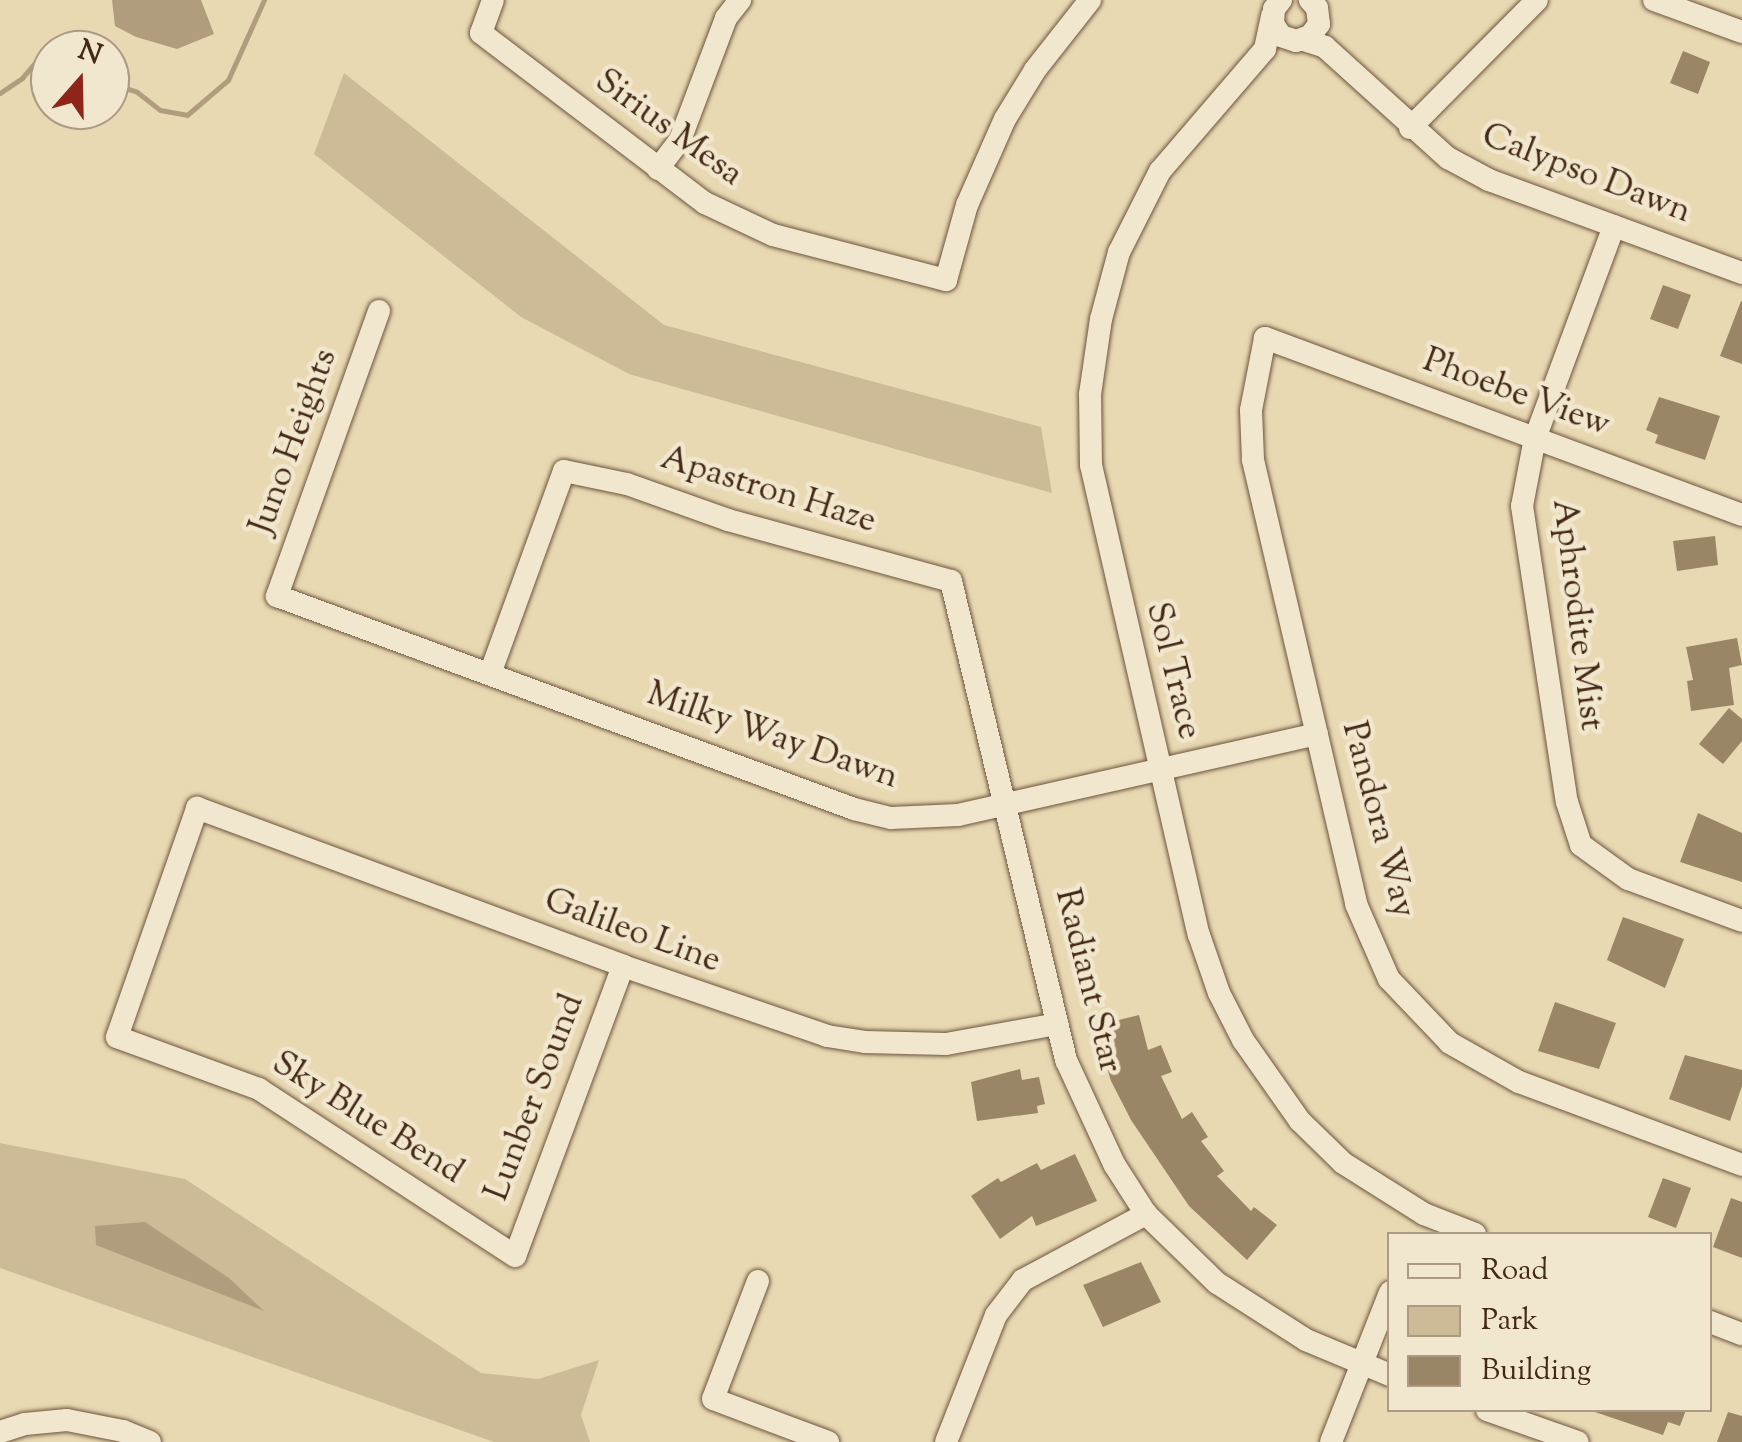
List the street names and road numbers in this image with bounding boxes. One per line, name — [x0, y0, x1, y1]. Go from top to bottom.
street label: Sirius Mesa — [586, 61, 750, 197]
street label: Calypso Dawn — [1475, 116, 1697, 234]
street label: Phoebe View — [1417, 341, 1615, 447]
street label: Juno Heights — [242, 344, 348, 540]
street label: Apastron Haze — [655, 438, 881, 544]
street label: Aphrodite Mist — [1541, 497, 1611, 733]
street label: Sol Trace — [1135, 598, 1209, 744]
street label: Milky Way Dawn — [641, 674, 903, 800]
street label: Pandora Way — [1331, 718, 1423, 922]
street label: Galileo Line — [538, 881, 726, 983]
street label: Radiant Star — [1044, 885, 1130, 1077]
street label: Lunber Sound — [477, 989, 595, 1207]
street label: Sky Blue Bend — [263, 1043, 471, 1195]

